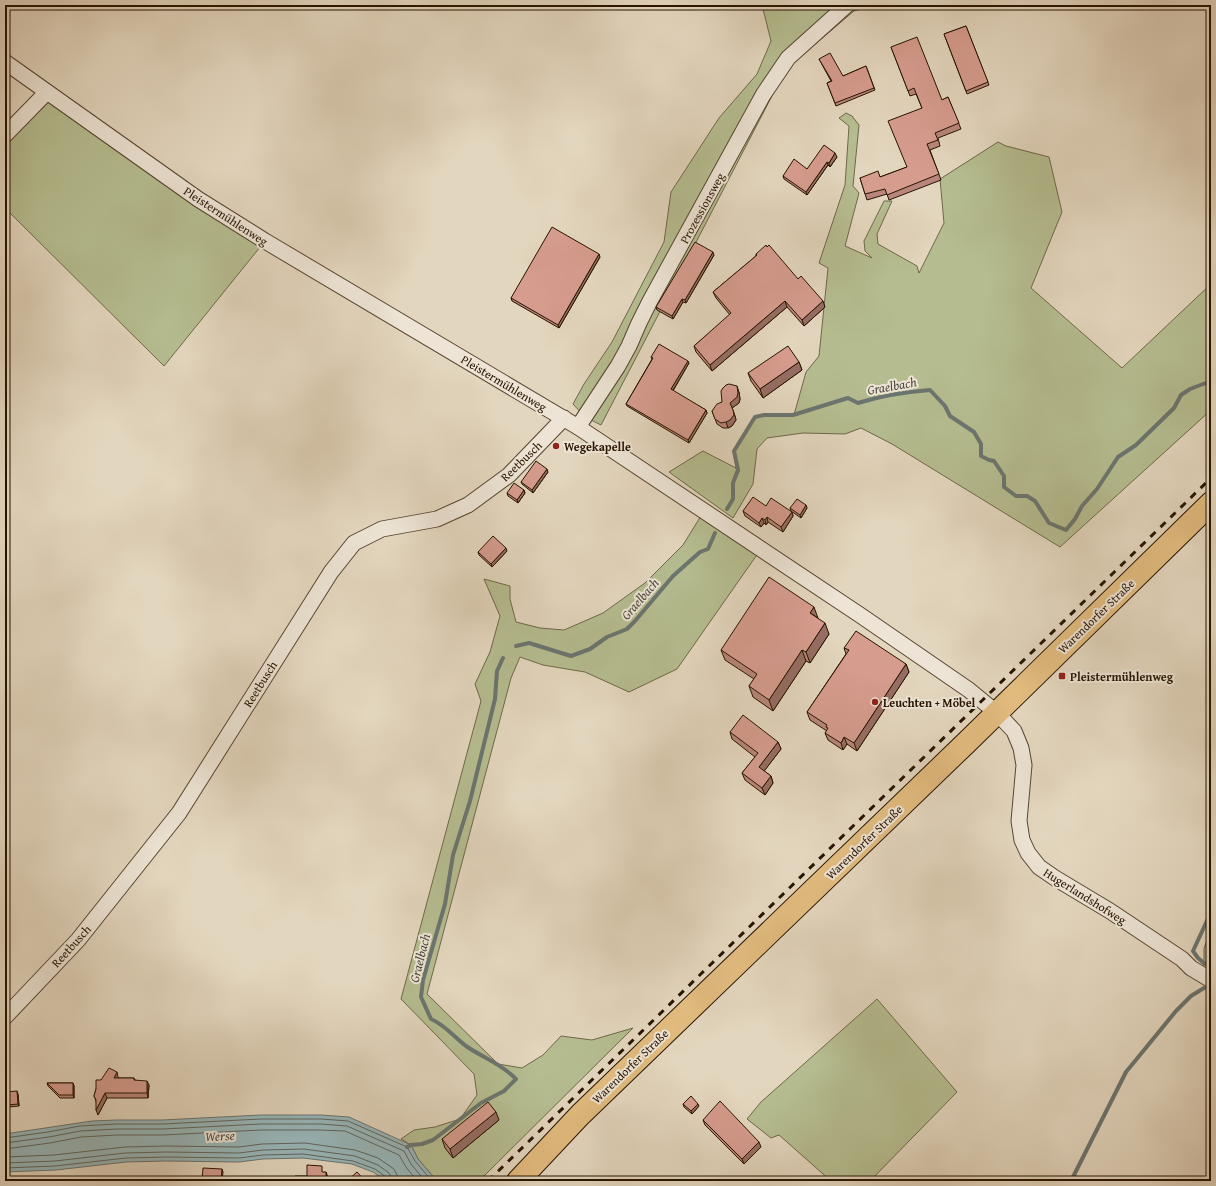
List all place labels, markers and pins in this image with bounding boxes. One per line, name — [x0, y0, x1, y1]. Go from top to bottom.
place label: Wegekapelle — [564, 438, 631, 455]
marker: Wegekapelle — [551, 441, 561, 451]
place label: Pleistermühlenweg — [1070, 668, 1174, 685]
marker: Pleistermühlenweg — [1057, 671, 1067, 681]
place label: Leuchten + Möbel — [883, 694, 976, 711]
marker: Leuchten + Möbel — [870, 697, 880, 707]

